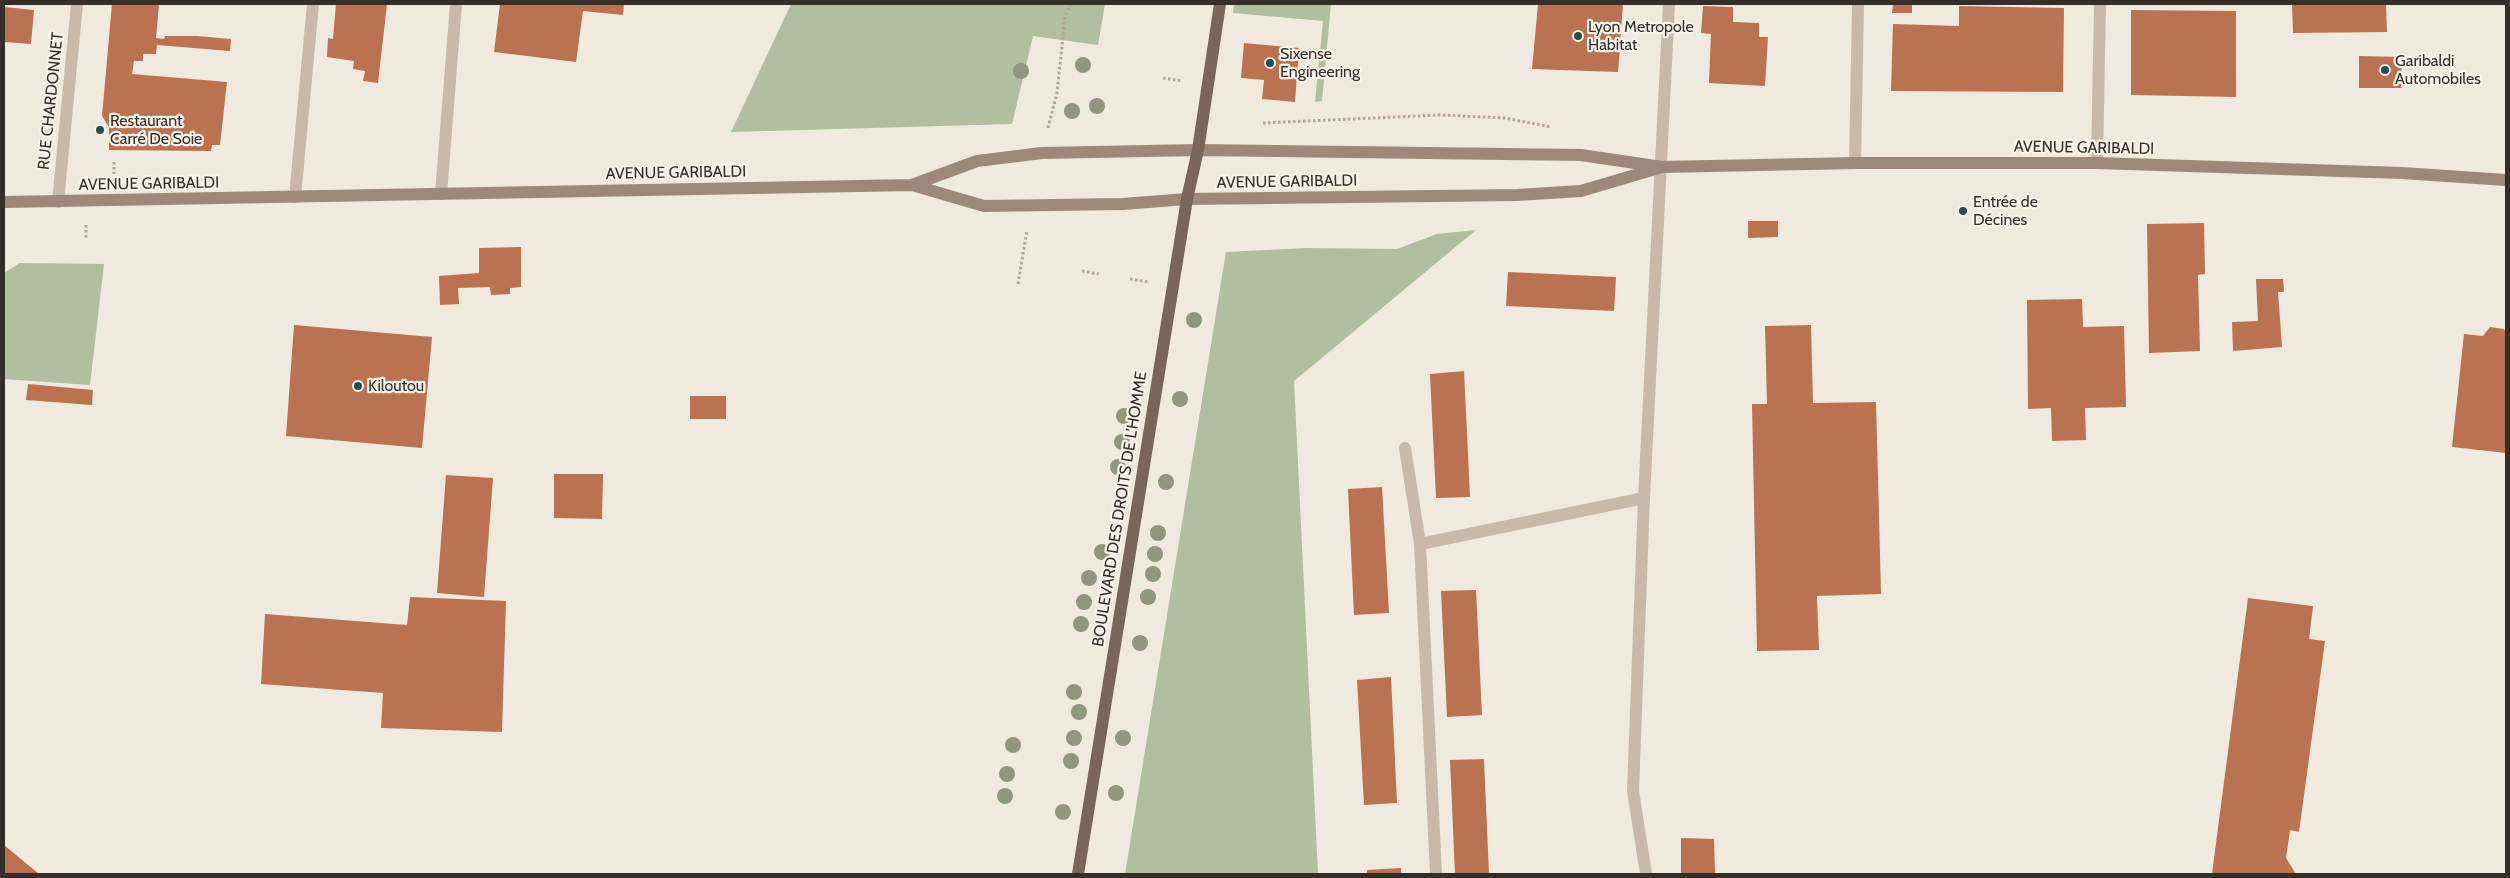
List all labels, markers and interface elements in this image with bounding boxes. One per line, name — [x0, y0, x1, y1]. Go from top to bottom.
place label: Lyon Metropole Habitat — [1588, 17, 1694, 55]
marker: Lyon Metropole Habitat — [1572, 30, 1584, 42]
street label: RUE CHARDONNET — [34, 31, 68, 171]
place label: Sixense Engineering — [1280, 44, 1360, 82]
place label: Garibaldi Automobiles — [2395, 51, 2481, 89]
marker: Sixense Engineering — [1264, 57, 1276, 69]
marker: Garibaldi Automobiles — [2379, 64, 2391, 76]
place label: Restaurant Carré De Soie — [110, 111, 202, 149]
marker: Restaurant Carré De Soie — [94, 124, 106, 136]
street label: AVENUE GARIBALDI — [2014, 137, 2154, 159]
street label: AVENUE GARIBALDI — [606, 162, 746, 184]
street label: AVENUE GARIBALDI — [1217, 171, 1357, 193]
street label: AVENUE GARIBALDI — [79, 173, 219, 195]
place label: Entrée de Décines — [1973, 192, 2038, 230]
marker: Entrée de Décines — [1957, 205, 1969, 217]
street label: BOULEVARD DES DROITS DE L'HOMME — [1089, 370, 1151, 648]
place label: Kiloutou — [368, 376, 424, 396]
marker: Kiloutou — [352, 380, 364, 392]

